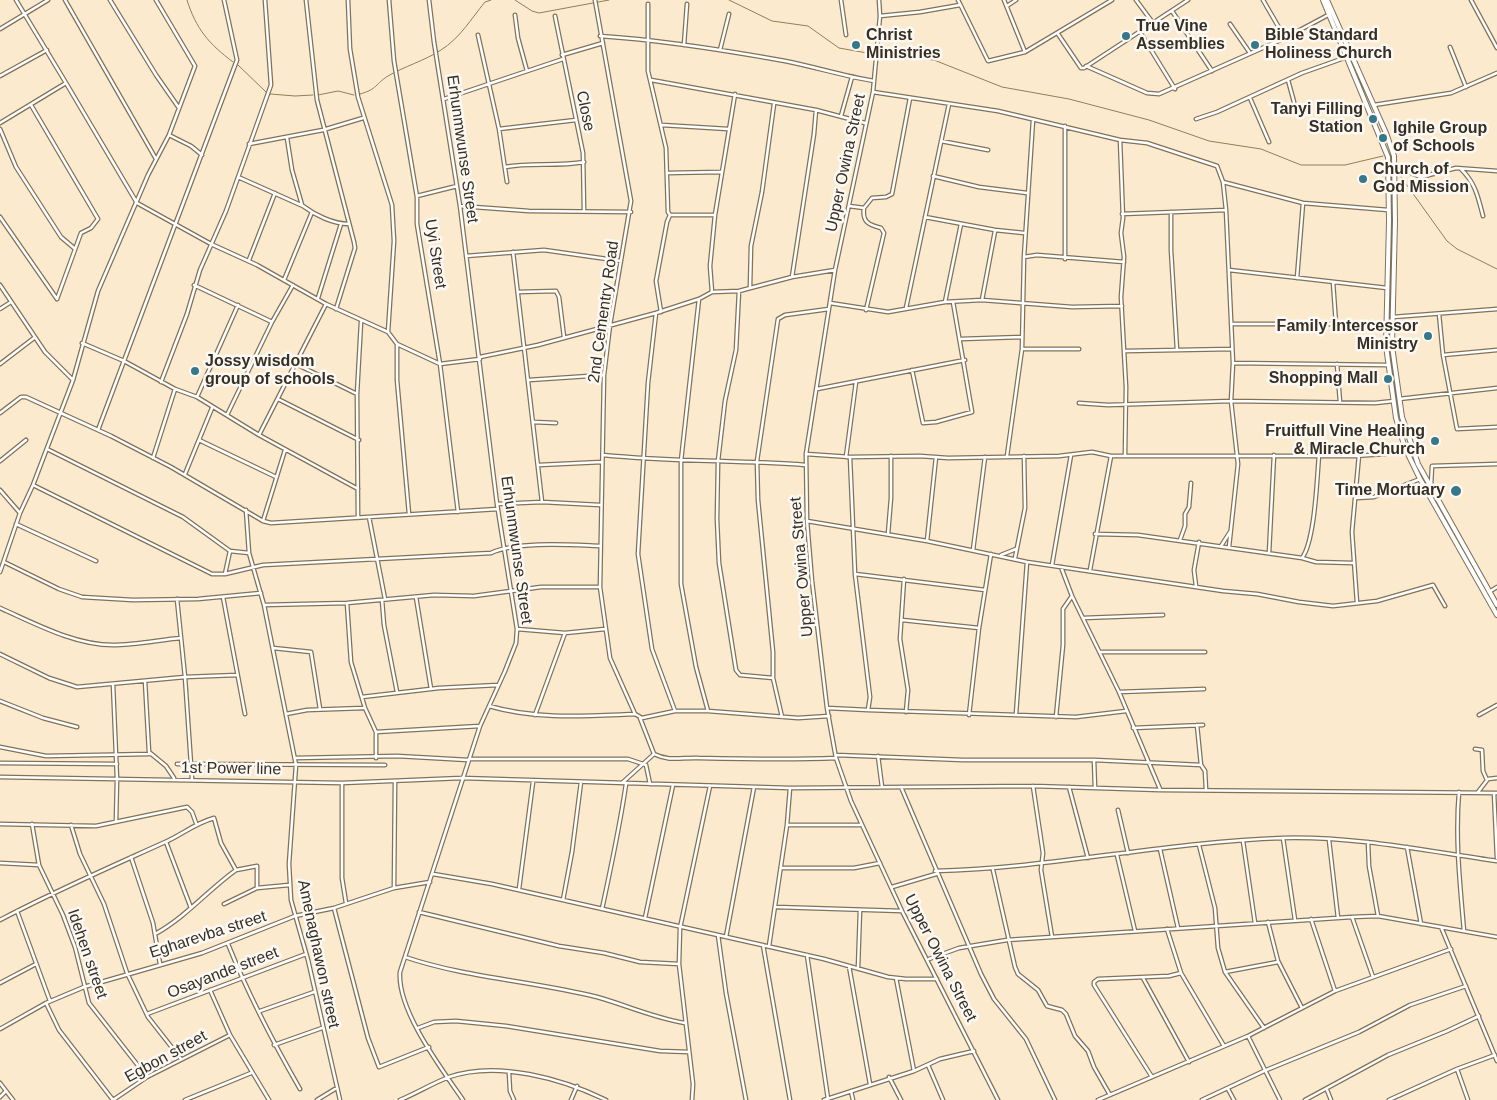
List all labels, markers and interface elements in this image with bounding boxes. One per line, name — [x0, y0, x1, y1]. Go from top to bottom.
place label: True Vine Assemblies — [1136, 17, 1225, 55]
place label: Christ Ministries — [866, 26, 941, 64]
place label: Bible Standard Holiness Church — [1265, 26, 1392, 64]
marker: True Vine Assemblies — [1120, 30, 1132, 42]
marker: Christ Ministries — [850, 39, 862, 51]
marker: Bible Standard Holiness Church — [1249, 39, 1261, 51]
street label: Erhunmwunse Street — [442, 74, 482, 224]
street label: Close — [571, 89, 599, 133]
street label: Upper Owina Street — [822, 92, 870, 234]
place label: Tanyi Filling Station — [1271, 100, 1363, 138]
marker: Tanyi Filling Station — [1367, 113, 1379, 125]
place label: Ighile Group of Schools — [1393, 119, 1487, 157]
marker: Ighile Group of Schools — [1377, 132, 1389, 144]
place label: Church of God Mission — [1373, 160, 1469, 198]
marker: Church of God Mission — [1357, 173, 1369, 185]
street label: Uyi Street — [420, 218, 450, 290]
street label: 2nd Cementry Road — [585, 240, 623, 384]
place label: Family Intercessor Ministry — [1277, 317, 1418, 355]
marker: Family Intercessor Ministry — [1422, 330, 1434, 342]
place label: Jossy wisdom group of schools — [205, 352, 335, 390]
marker: Jossy wisdom group of schools — [189, 365, 201, 377]
place label: Shopping Mall — [1269, 369, 1378, 389]
marker: Shopping Mall — [1382, 373, 1394, 385]
place label: Fruitfull Vine Healing & Miracle Church — [1265, 422, 1425, 460]
marker: Fruitfull Vine Healing & Miracle Church — [1429, 435, 1441, 447]
street label: Erhunmwunse Street — [496, 475, 536, 625]
place label: Time Mortuary — [1335, 481, 1445, 501]
marker: Time Mortuary — [1449, 484, 1463, 498]
street label: Upper Owina Street — [786, 496, 818, 638]
street label: 1st Power line — [181, 759, 281, 779]
street label: Amenaghawon street — [293, 878, 343, 1030]
street label: Upper Owina Street — [900, 891, 980, 1025]
street label: Idehen street — [63, 907, 111, 1001]
street label: Egharevba street — [147, 907, 269, 963]
street label: Osayande street — [165, 943, 281, 1003]
street label: Egbon street — [122, 1027, 210, 1087]

